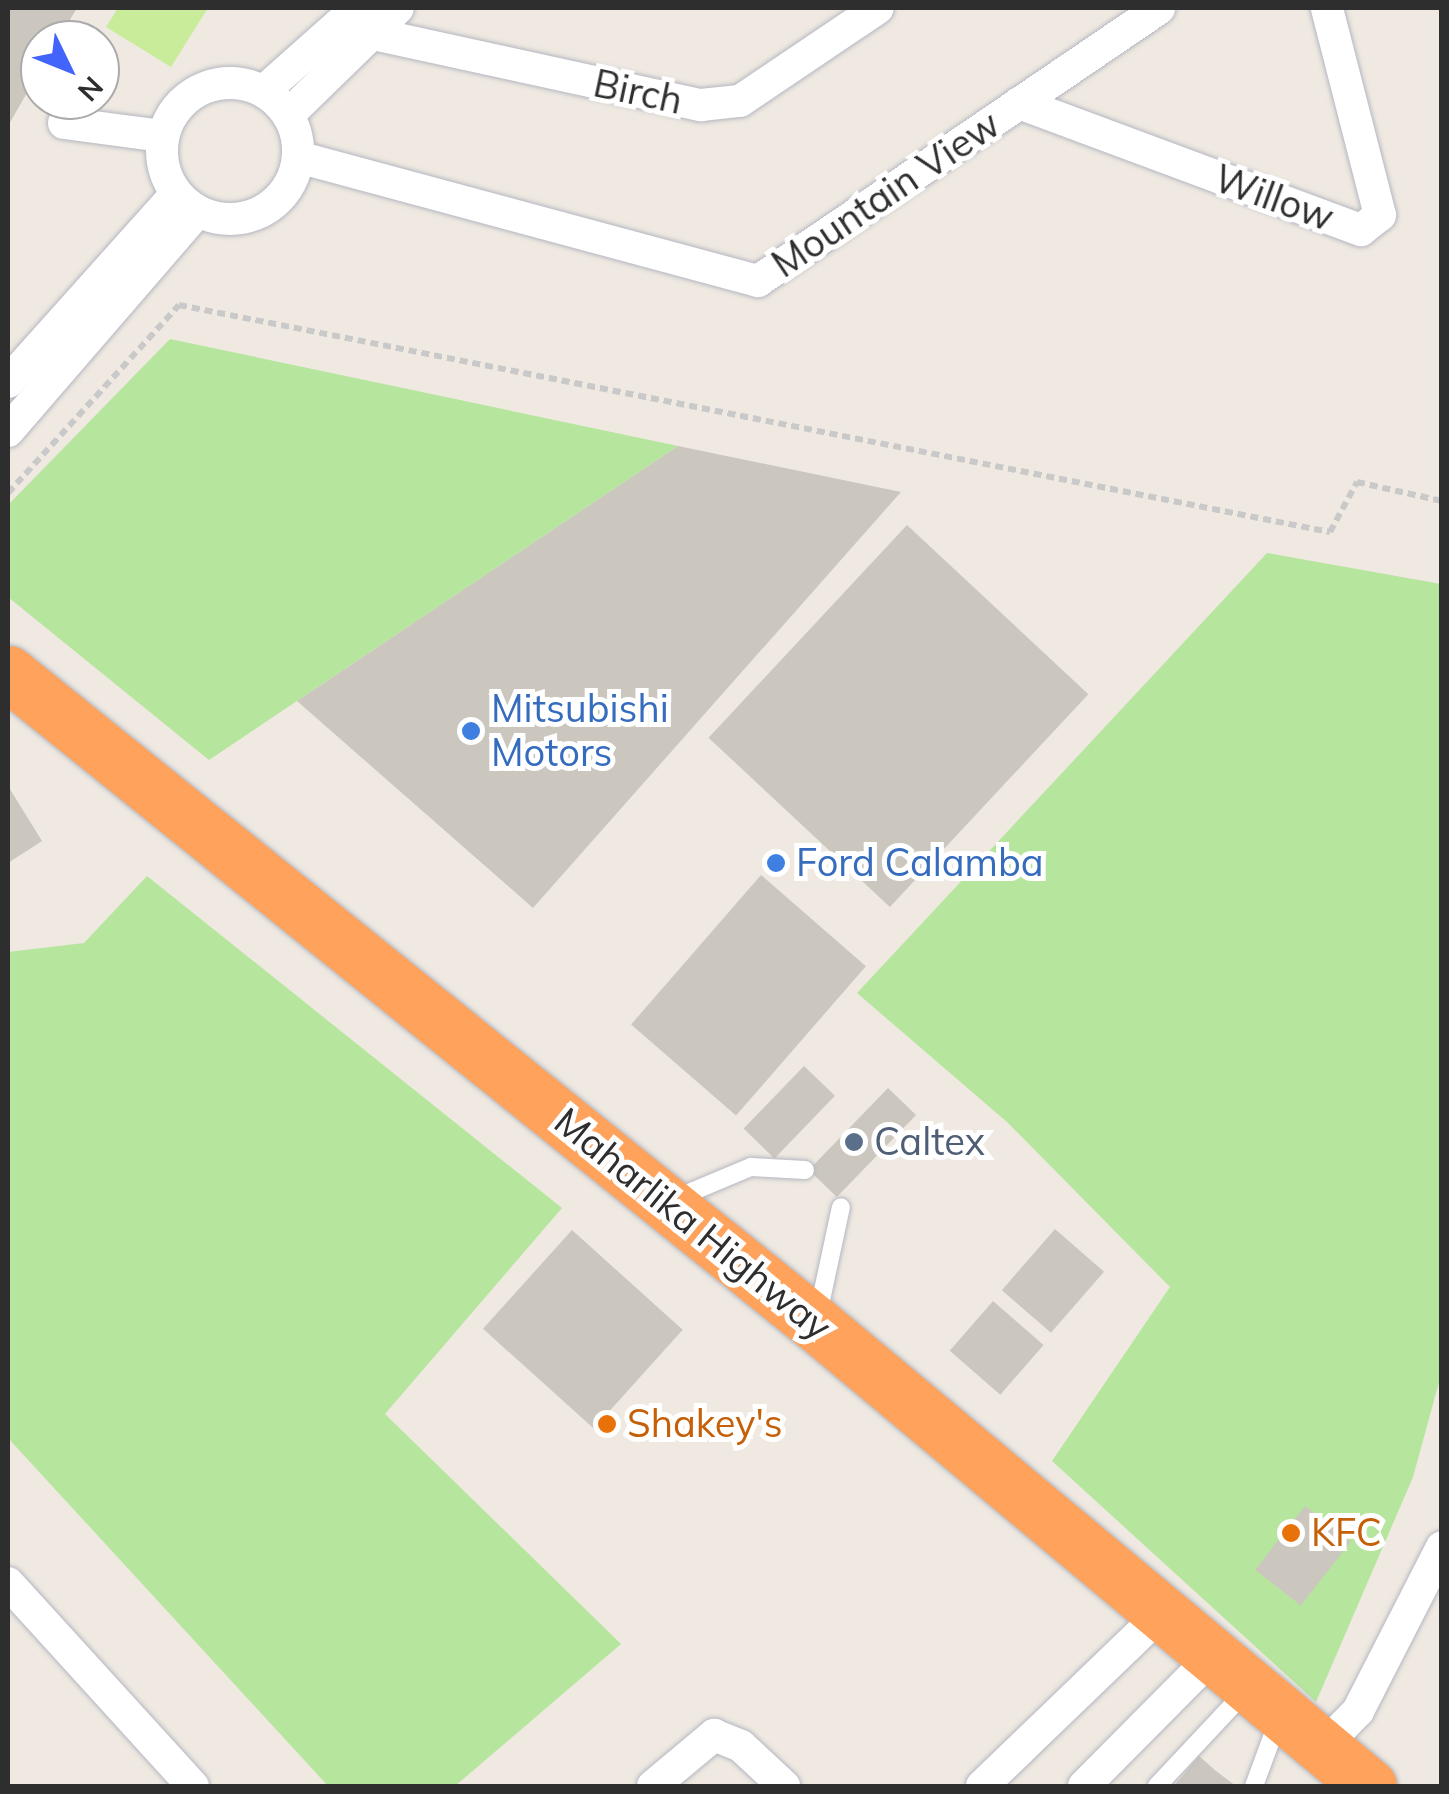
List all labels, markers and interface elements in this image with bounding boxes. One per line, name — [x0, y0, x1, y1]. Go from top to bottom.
north arrow — [20, 20, 120, 120]
street label: Birch — [589, 60, 687, 124]
text: N — [71, 70, 111, 109]
street label: Mountain View — [763, 101, 1009, 287]
street label: Willow — [1208, 155, 1340, 241]
place label: Mitsubishi Motors — [491, 686, 669, 776]
marker: Mitsubishi Motors — [460, 720, 482, 742]
place label: Ford Calamba — [796, 840, 1044, 886]
marker: Ford Calamba — [765, 852, 787, 874]
street label: Maharlika Highway — [545, 1098, 841, 1350]
place label: Caltex — [874, 1119, 985, 1165]
marker: Caltex — [843, 1131, 865, 1153]
place label: Shakey's — [627, 1401, 783, 1447]
marker: Shakey's — [596, 1413, 618, 1435]
place label: KFC — [1311, 1510, 1382, 1556]
marker: KFC — [1280, 1522, 1302, 1544]

